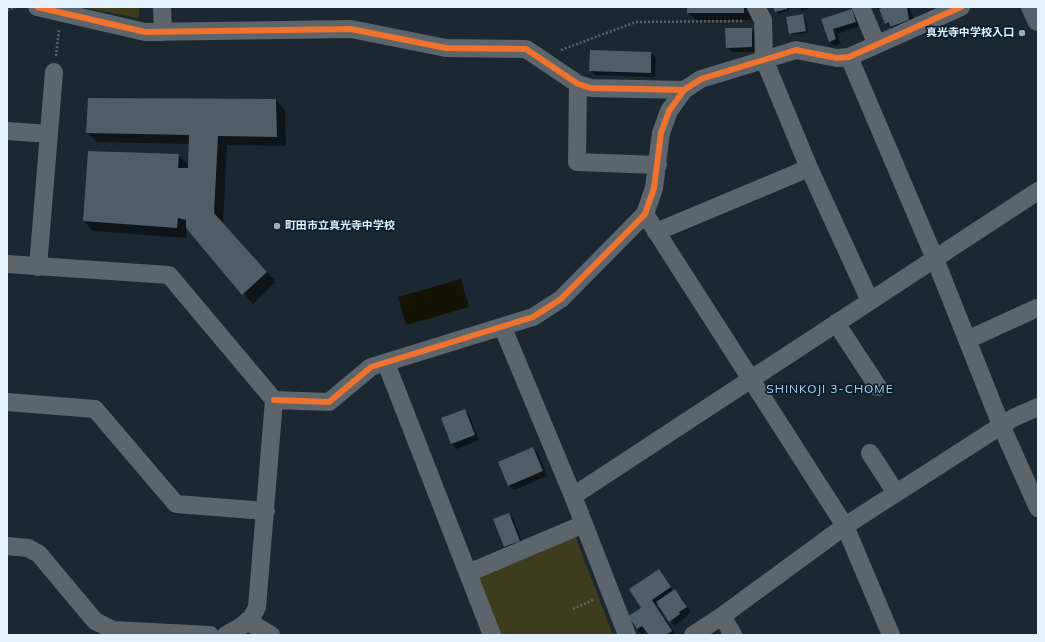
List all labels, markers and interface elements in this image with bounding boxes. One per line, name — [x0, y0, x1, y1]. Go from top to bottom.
place label: 真光寺中学校入口 — [926, 26, 1014, 40]
marker: 真光寺中学校入口 — [1017, 28, 1027, 38]
place label: 町田市立真光寺中学校 — [285, 219, 395, 233]
marker: 町田市立真光寺中学校 — [272, 221, 282, 231]
district label: SHINKOJI 3-CHOME — [766, 382, 894, 396]

